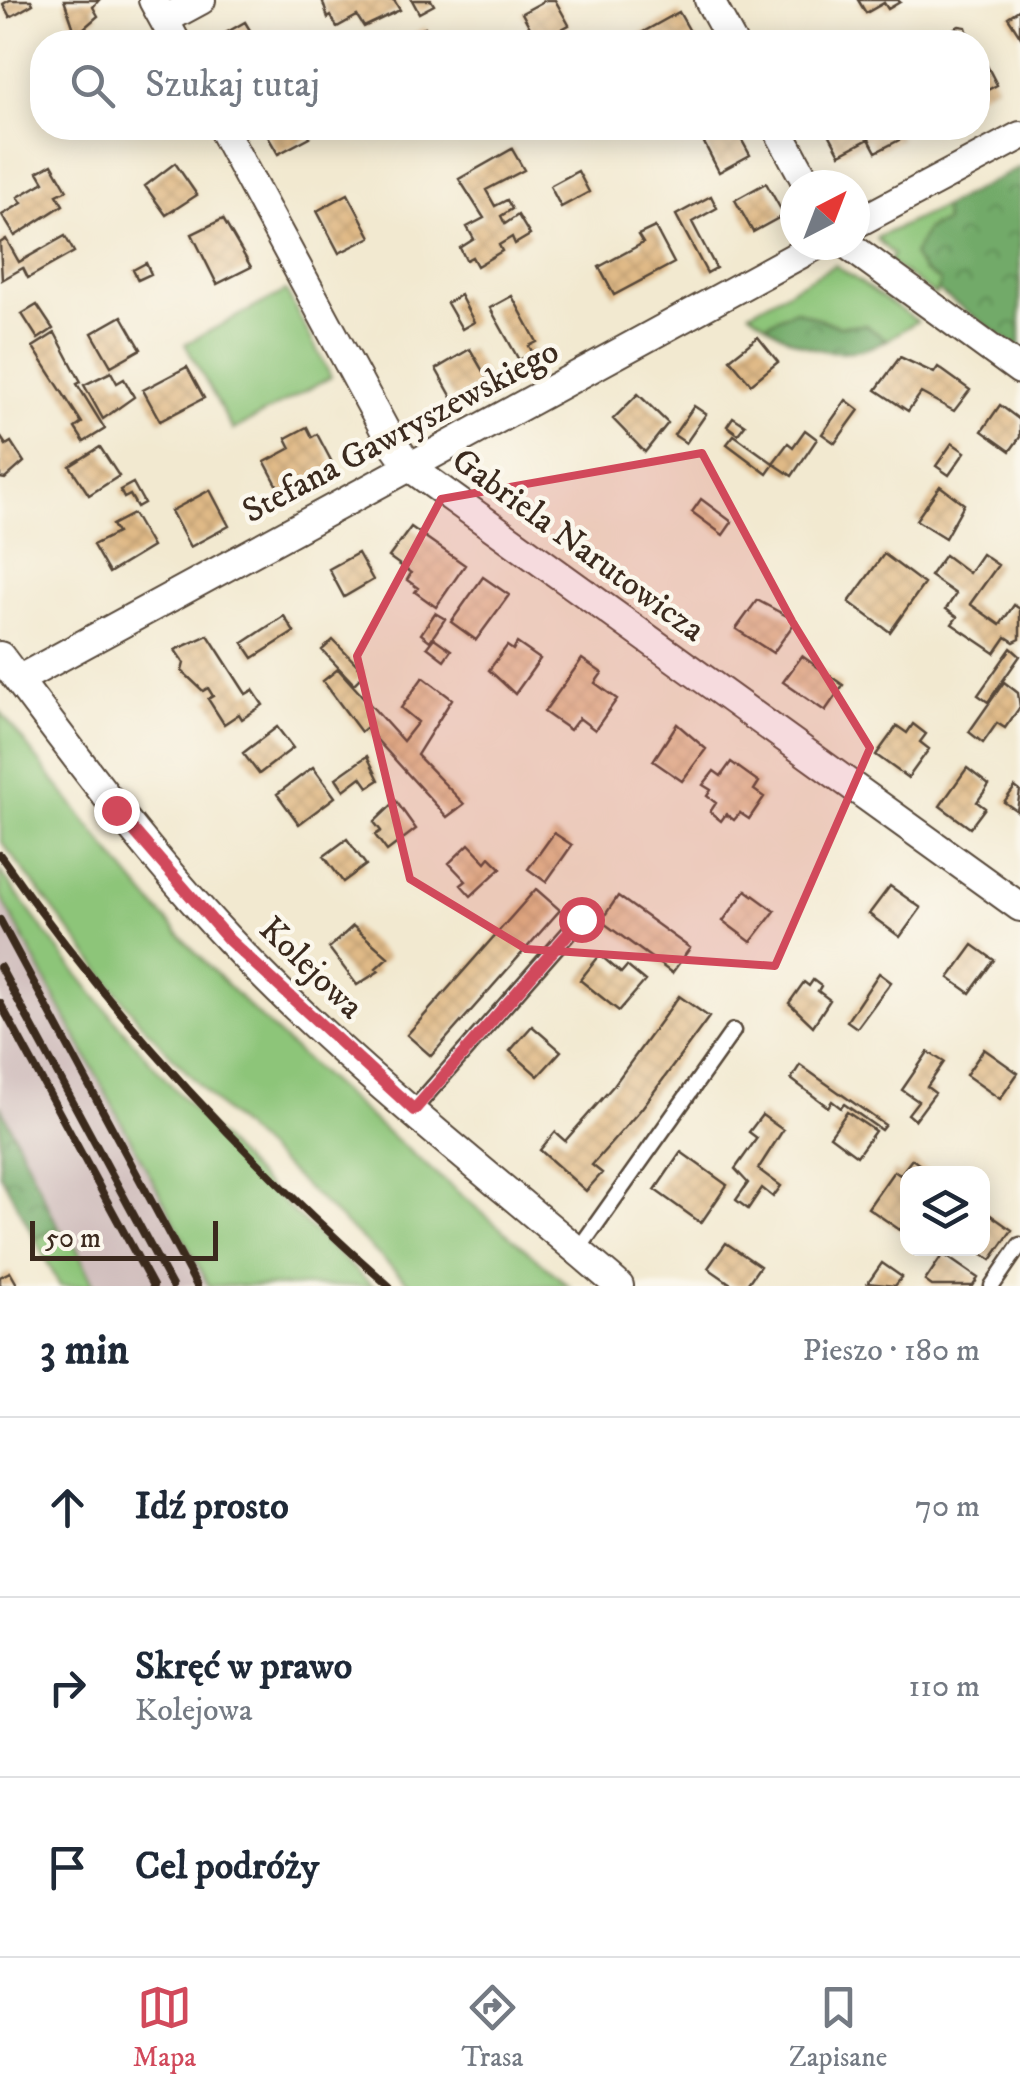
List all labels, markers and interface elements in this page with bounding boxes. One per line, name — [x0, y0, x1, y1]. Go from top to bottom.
search box — [30, 30, 990, 140]
icon: search — [65, 58, 120, 113]
text: Szukaj tutaj — [145, 61, 320, 109]
north arrow — [780, 170, 870, 260]
street label: Stefana Gawryszewskiego — [235, 330, 567, 534]
street label: Gabriela Narutowicza — [443, 439, 713, 652]
route end — [94, 788, 140, 834]
route start — [559, 897, 605, 943]
street label: Kolejowa — [249, 908, 372, 1029]
map controls — [900, 1166, 990, 1256]
button: layers — [900, 1166, 990, 1256]
scale bar — [30, 1216, 218, 1260]
text: 50 m — [45, 1221, 101, 1256]
text: 3 min — [40, 1325, 129, 1377]
text: Pieszo · 180 m — [802, 1331, 980, 1371]
icon: ahead — [40, 1480, 95, 1535]
text: Idź prosto — [135, 1483, 289, 1531]
text: 70 m — [915, 1487, 980, 1527]
text: Skręć w prawo — [135, 1643, 352, 1691]
icon: right — [40, 1660, 95, 1715]
text: 110 m — [908, 1667, 980, 1707]
text: Kolejowa — [135, 1691, 253, 1731]
icon: arrive — [40, 1840, 95, 1895]
text: Cel podróży — [135, 1843, 319, 1891]
tab: Mapa — [133, 1980, 196, 2075]
tab: Trasa — [461, 1980, 523, 2075]
tab: Zapisane — [789, 1980, 887, 2075]

